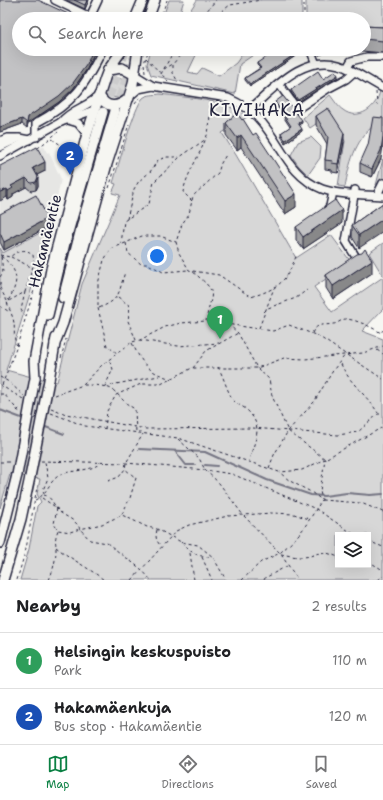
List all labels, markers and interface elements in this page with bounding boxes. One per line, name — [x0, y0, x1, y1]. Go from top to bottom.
search box — [12, 12, 371, 56]
icon: search — [26, 23, 48, 45]
text: Search here — [58, 24, 144, 44]
district label: KIVIHAKA — [209, 99, 305, 121]
pin: 2 — [57, 142, 83, 175]
street label: Hakamäentie — [24, 192, 66, 290]
your location — [147, 246, 167, 266]
pin: 1 — [207, 306, 233, 339]
map controls — [335, 532, 371, 568]
button: layers — [335, 532, 371, 568]
text: Nearby — [16, 595, 81, 617]
text: 2 results — [311, 598, 367, 615]
text: Helsingin keskuspuisto — [54, 642, 231, 662]
text: 1 — [26, 652, 32, 669]
text: 110 m — [332, 652, 367, 669]
text: Park — [54, 662, 82, 679]
text: Hakamäenkuja — [54, 698, 171, 718]
text: 2 — [24, 708, 34, 725]
text: 120 m — [329, 708, 367, 725]
text: Bus stop · Hakamäentie — [54, 718, 202, 735]
tab: Map — [46, 753, 70, 792]
tab: Directions — [161, 753, 214, 792]
tab: Saved — [306, 753, 337, 792]

